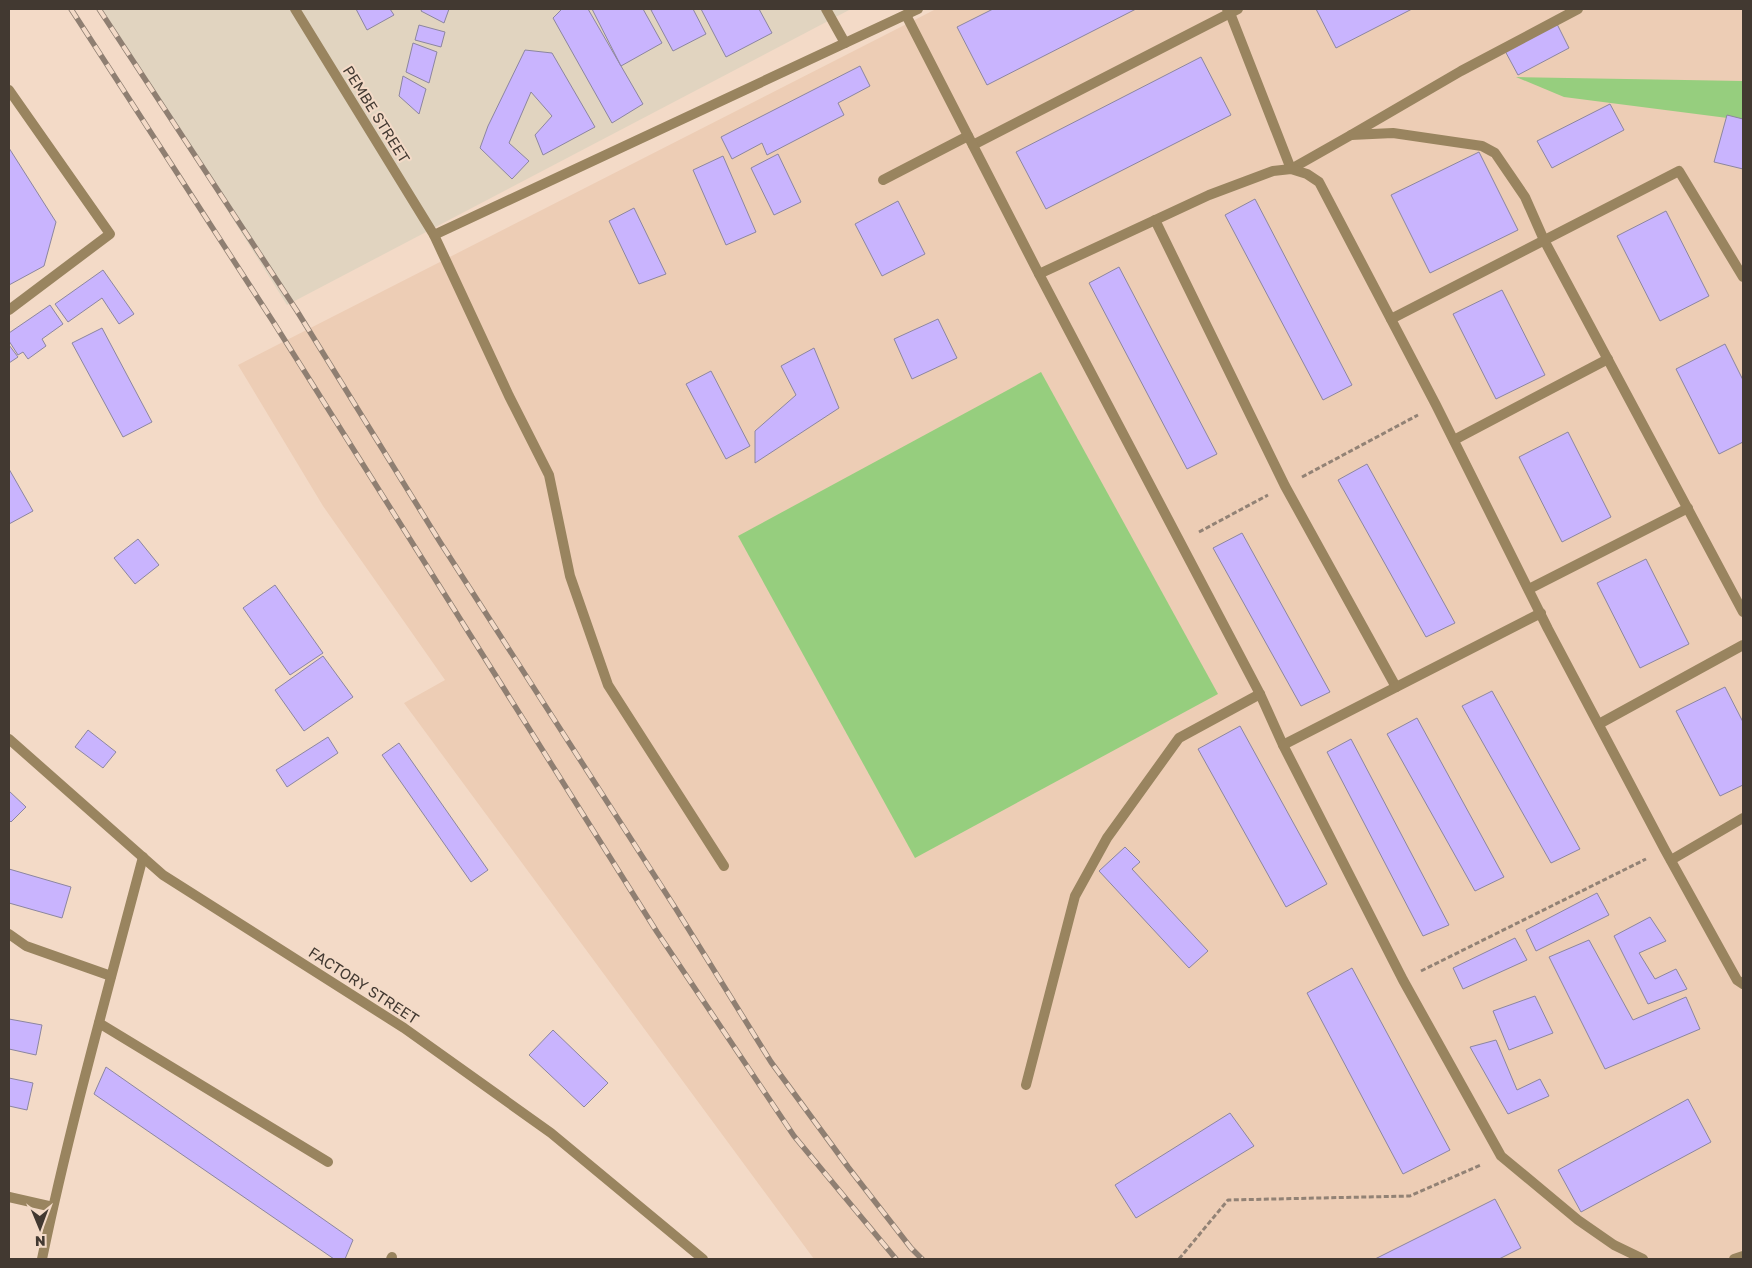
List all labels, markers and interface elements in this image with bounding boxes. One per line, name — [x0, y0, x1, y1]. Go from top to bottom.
street label: PEMBE STREET — [340, 62, 414, 166]
street label: FACTORY STREET — [306, 943, 422, 1027]
north arrow — [15, 1203, 65, 1253]
text: N — [35, 1233, 46, 1250]

